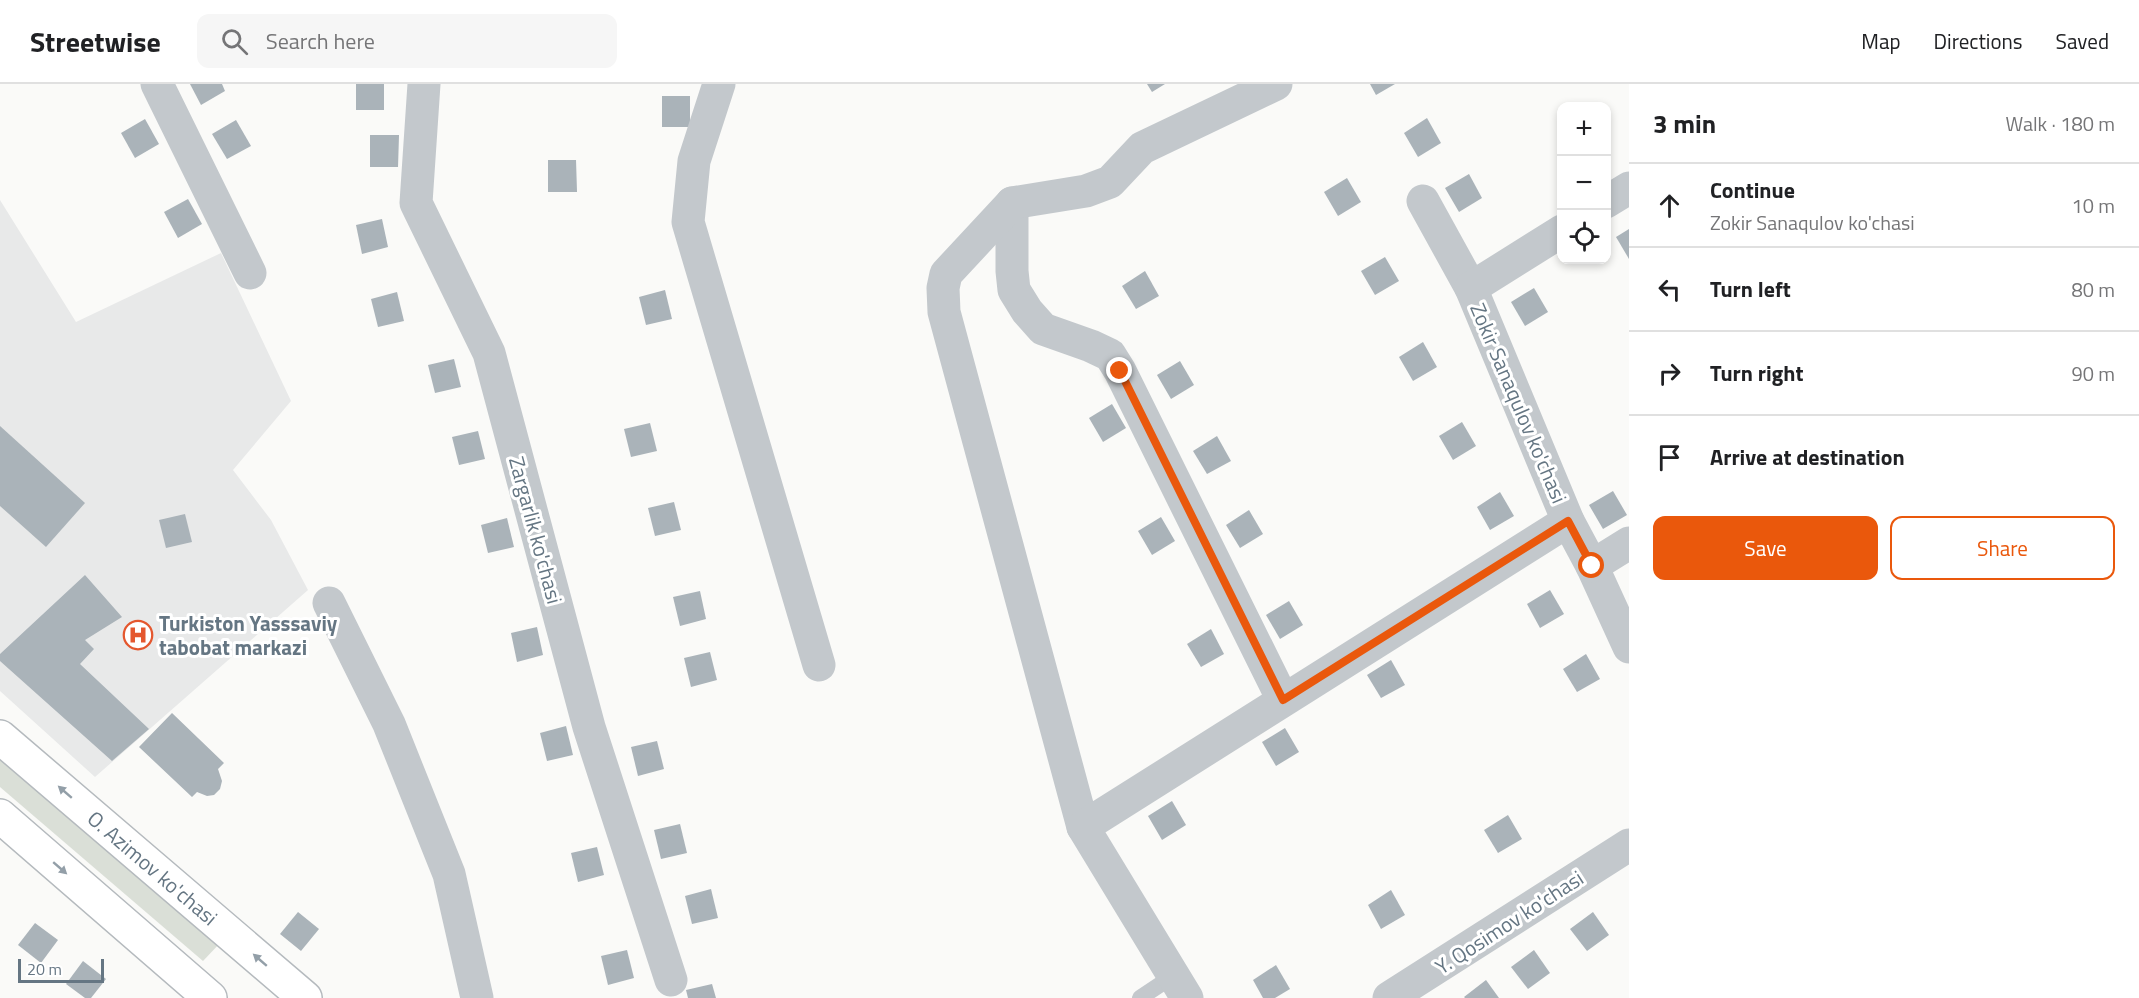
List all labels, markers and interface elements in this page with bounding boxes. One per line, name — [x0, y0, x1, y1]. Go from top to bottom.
search box — [197, 14, 617, 68]
text: Streetwise — [30, 20, 161, 63]
text: Search here — [266, 24, 375, 58]
icon: search — [218, 25, 251, 58]
text: Map — [1861, 25, 1901, 57]
text: Directions — [1934, 25, 2023, 57]
text: Saved — [2056, 25, 2109, 57]
map controls — [1557, 102, 1611, 264]
button: + — [1557, 102, 1611, 156]
text: 3 min — [1653, 104, 1716, 143]
text: Walk · 180 m — [2006, 108, 2115, 139]
button: − — [1557, 156, 1611, 210]
text: Continue — [1710, 173, 1795, 207]
icon: ahead — [1653, 189, 1686, 222]
text: 10 m — [2071, 190, 2115, 221]
text: Zokir Sanaqulov ko'chasi — [1710, 207, 1915, 238]
button: locate — [1557, 210, 1611, 264]
text: Turn left — [1710, 272, 1791, 306]
icon: left — [1653, 273, 1686, 306]
text: 80 m — [2071, 274, 2115, 305]
street label: Zokir Sanaqulov ko'chasi — [1462, 298, 1576, 508]
text: Turn right — [1710, 356, 1804, 390]
route end — [1106, 357, 1132, 383]
icon: right — [1653, 357, 1686, 390]
text: 90 m — [2071, 358, 2115, 389]
text: Arrive at destination — [1710, 440, 1905, 474]
icon: arrive — [1653, 441, 1686, 474]
street label: Zargarlik ko'chasi — [501, 453, 571, 607]
button: Save — [1653, 516, 1878, 580]
button: Share — [1890, 516, 2115, 580]
route start — [1578, 552, 1604, 578]
place label: Turkiston Yasssaviy tabobat markazi — [159, 607, 338, 663]
hospital icon: Turkiston Yasssaviy tabobat markazi — [122, 619, 154, 651]
one-way arrow — [58, 786, 73, 799]
street label: O. Azimov ko'chasi — [81, 803, 225, 933]
one-way arrow — [52, 861, 67, 874]
street label: Y. Qosimov ko'chasi — [1428, 862, 1590, 982]
one-way arrow — [253, 954, 268, 967]
scale bar — [18, 956, 104, 984]
text: 20 m — [27, 957, 62, 981]

